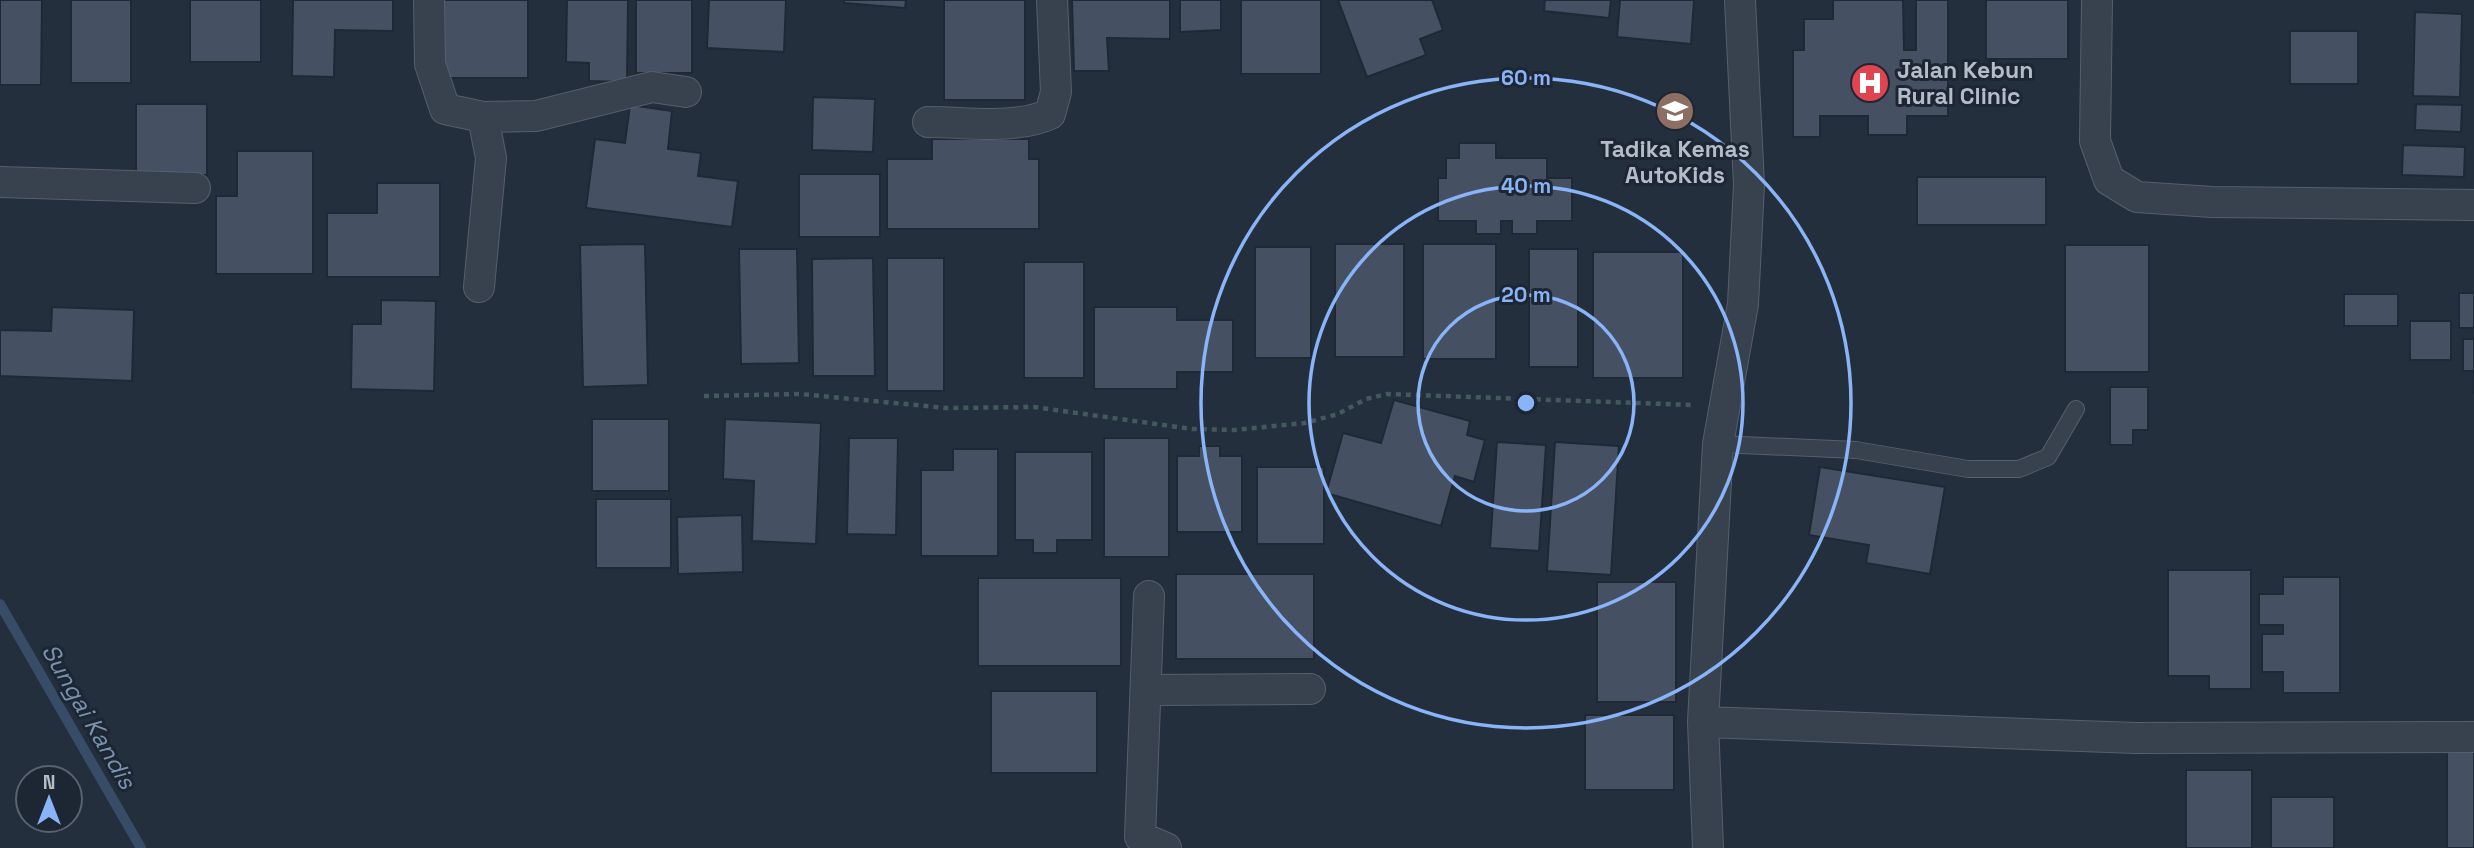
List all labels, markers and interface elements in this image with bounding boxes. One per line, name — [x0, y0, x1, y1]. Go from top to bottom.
place label: Jalan Kebun Rural Clinic — [1897, 55, 2033, 111]
hospital icon: Jalan Kebun Rural Clinic — [1849, 62, 1891, 104]
text: 60 m — [1501, 64, 1551, 91]
school or university icon: Tadika Kemas AutoKids — [1654, 90, 1696, 132]
place label: Tadika Kemas AutoKids — [1600, 134, 1750, 190]
text: 40 m — [1501, 172, 1551, 199]
text: 20 m — [1501, 281, 1551, 308]
centre of rings — [1514, 391, 1538, 415]
water label: Sungai Kandis — [35, 638, 144, 795]
north arrow — [14, 764, 84, 834]
text: N — [43, 770, 55, 795]

